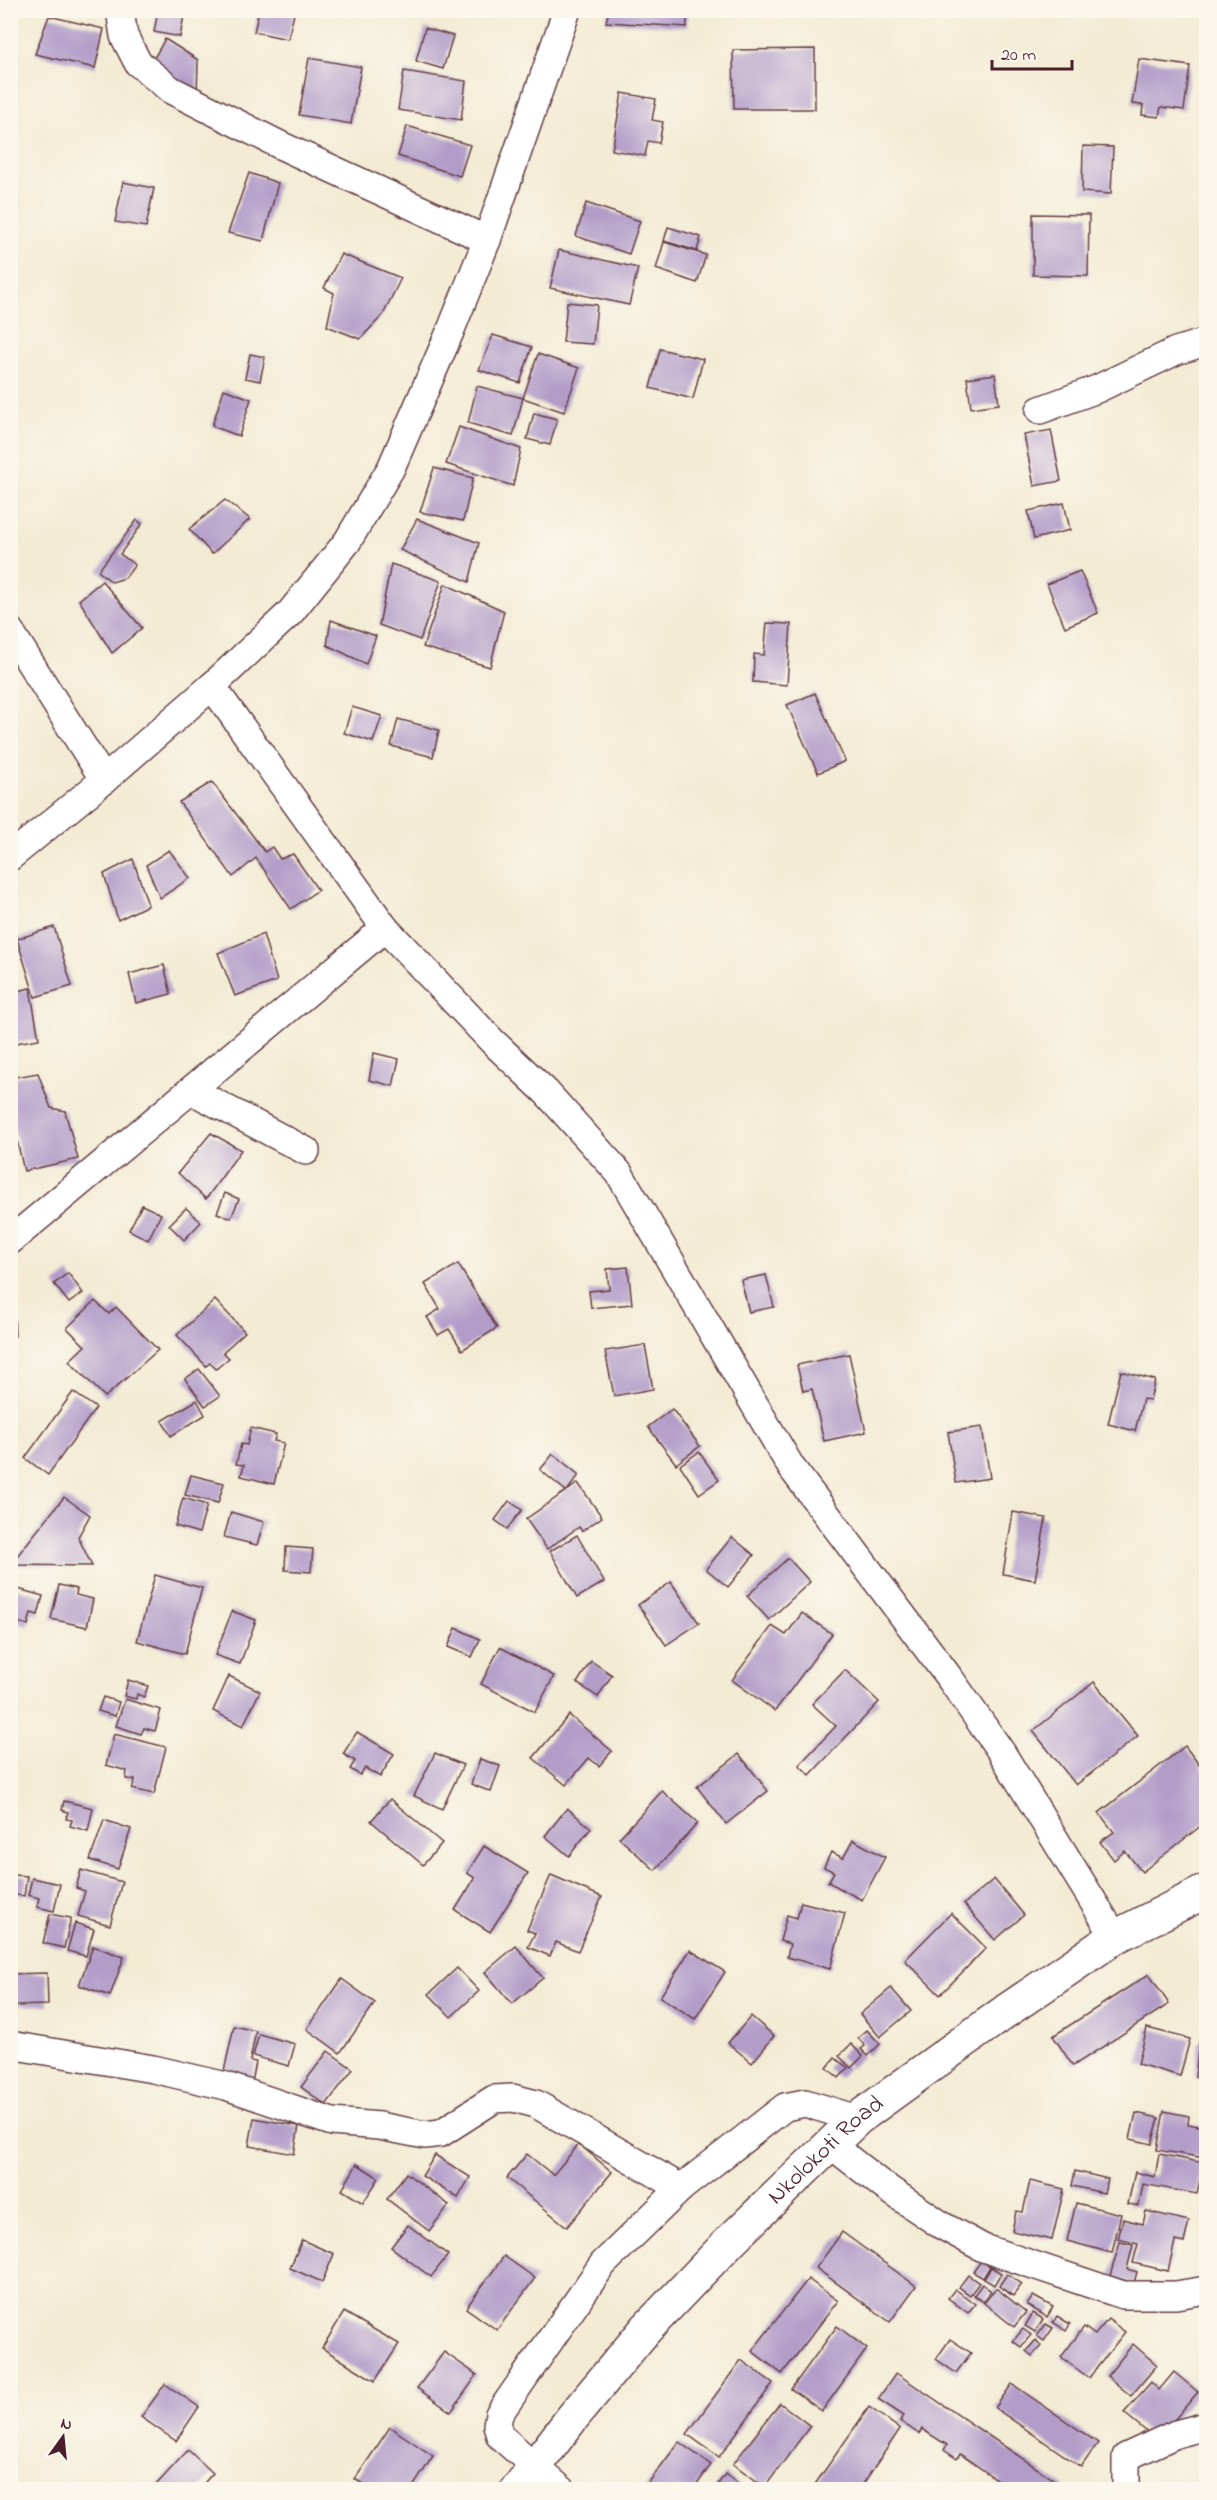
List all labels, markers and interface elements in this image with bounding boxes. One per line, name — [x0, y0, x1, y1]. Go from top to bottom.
scale bar — [992, 33, 1072, 71]
text: 20 m — [1001, 43, 1036, 69]
street label: Nkolokoti Road — [760, 2087, 892, 2213]
north arrow — [33, 2407, 93, 2467]
text: N — [58, 2411, 75, 2437]

